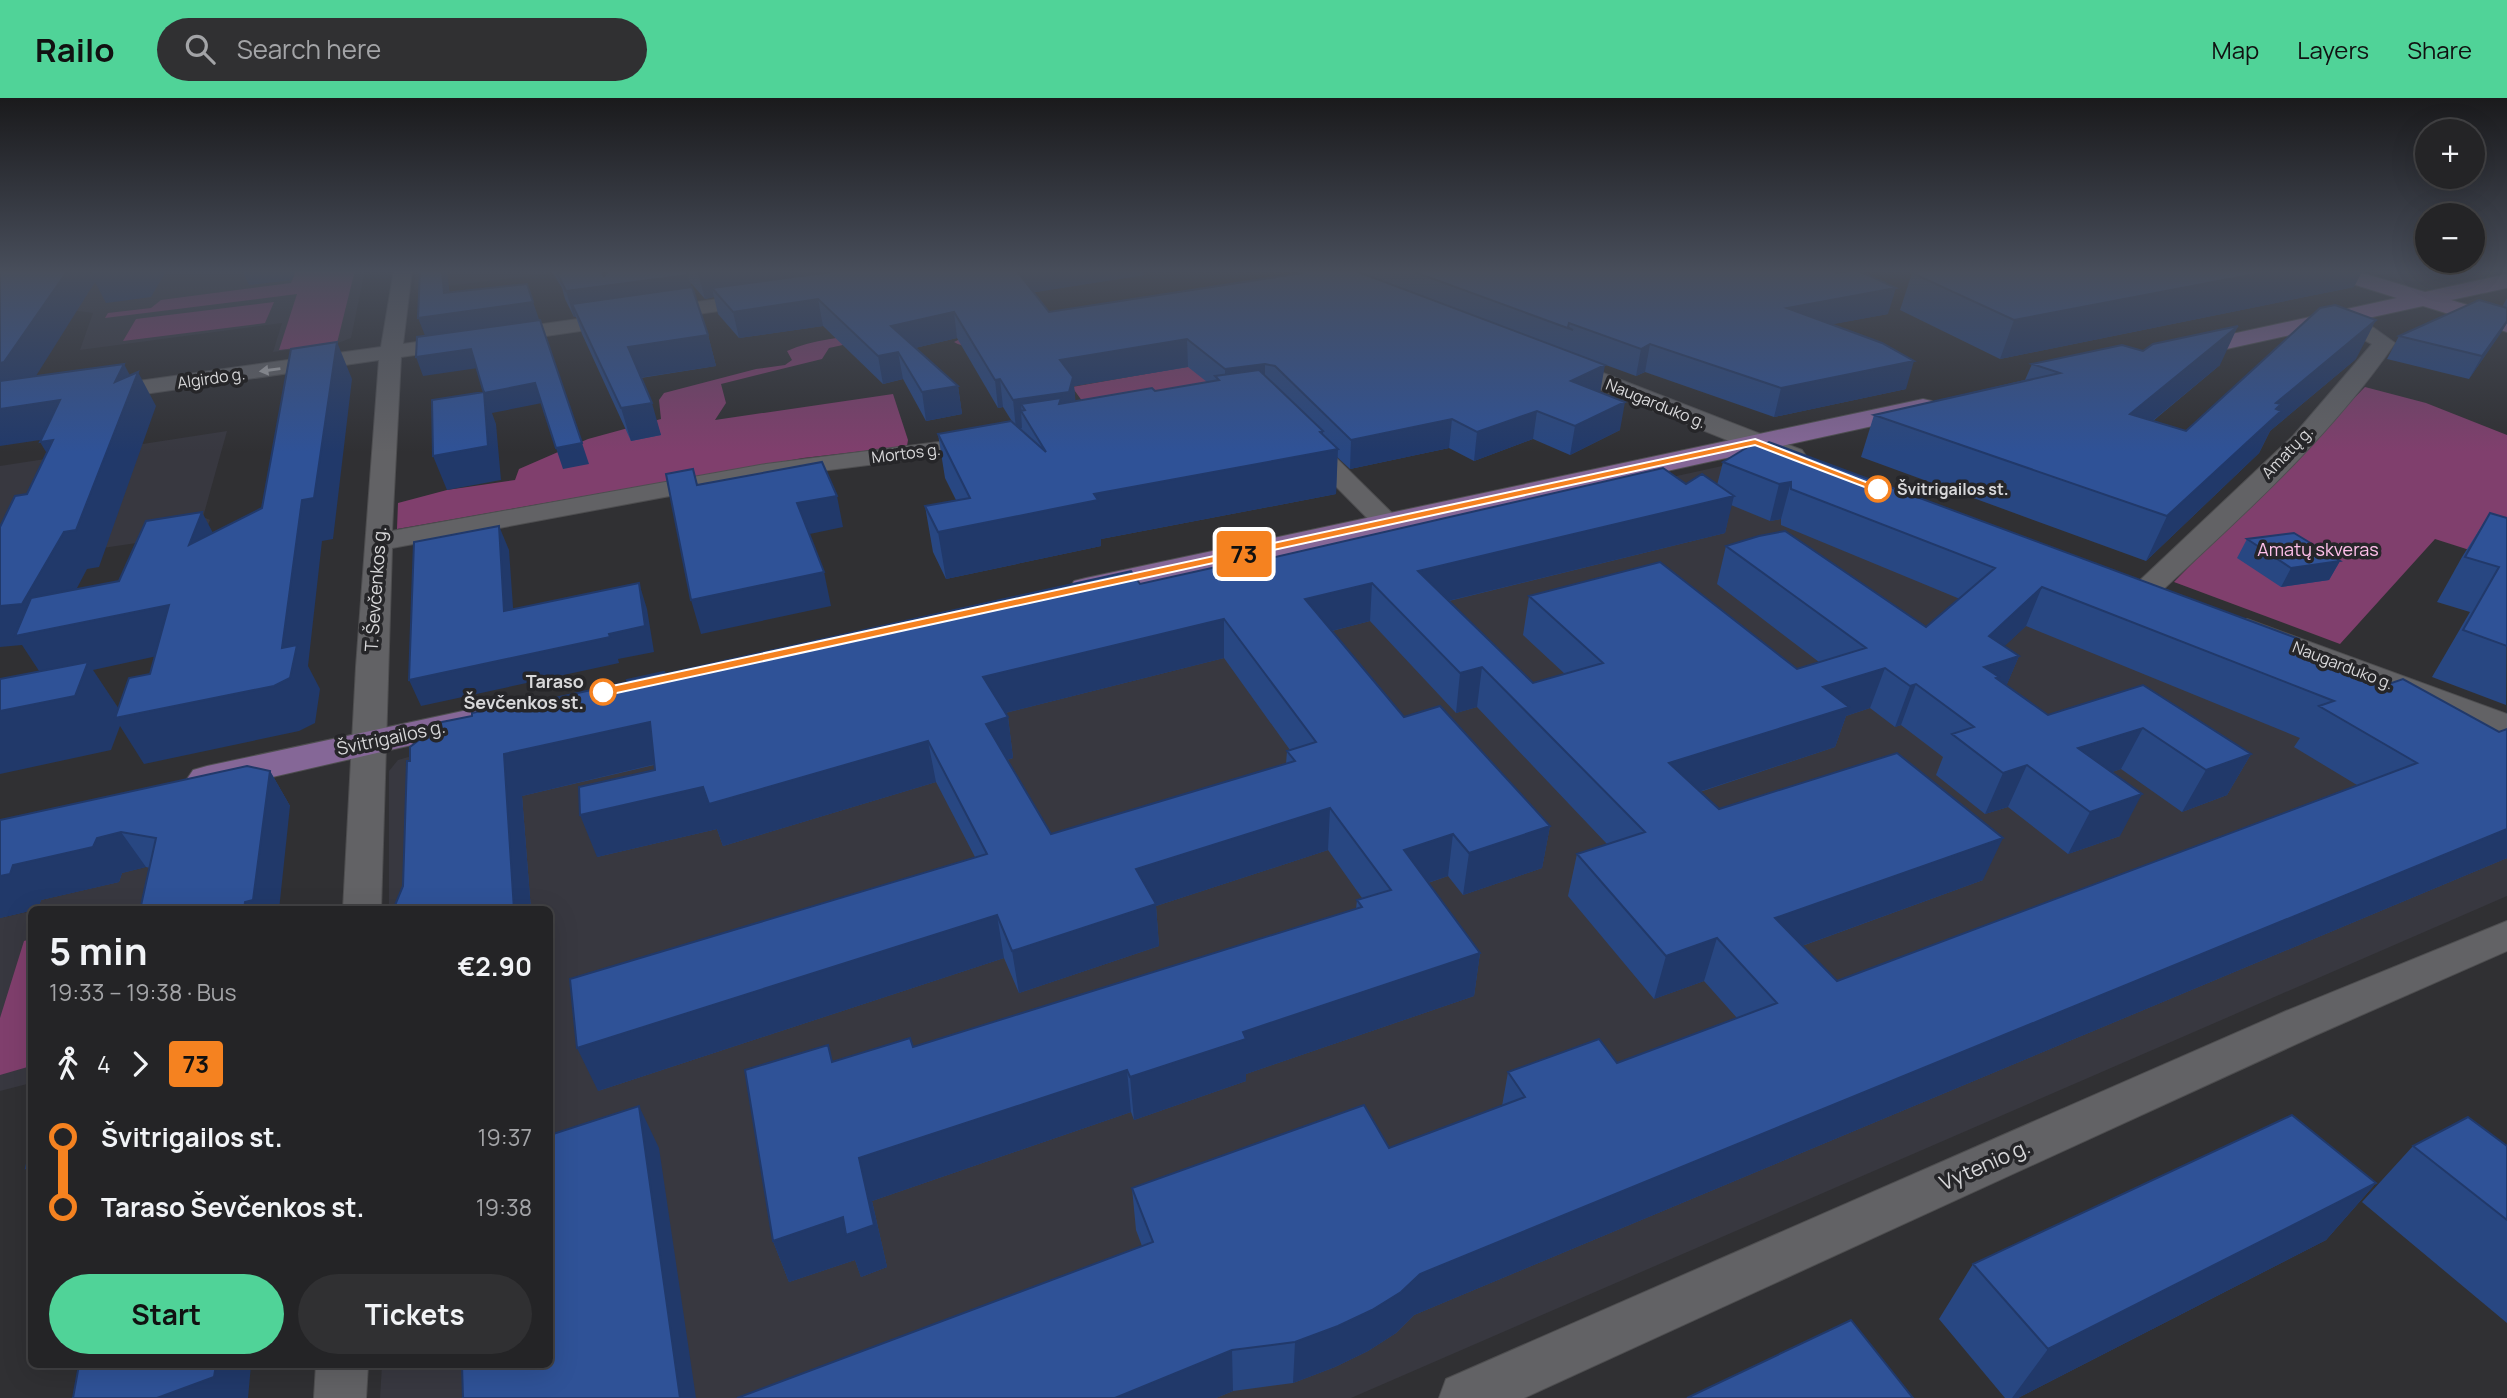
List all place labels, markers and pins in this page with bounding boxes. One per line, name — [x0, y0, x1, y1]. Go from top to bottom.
marker: Švitrigailos st. — [1865, 476, 1891, 502]
place label: Švitrigailos st. — [1897, 478, 2009, 500]
place label: Taraso Ševčenkos st. — [463, 669, 584, 714]
marker: Taraso Ševčenkos st. — [590, 679, 616, 705]

